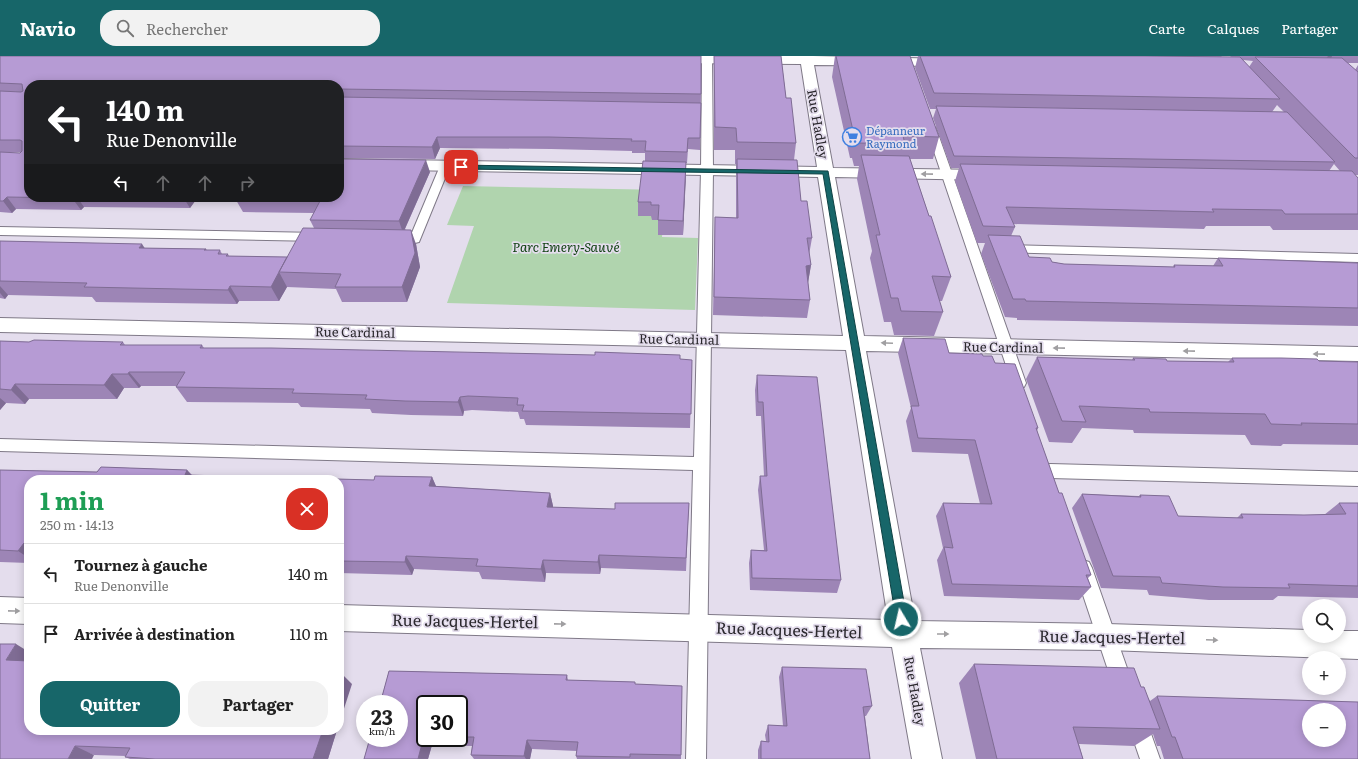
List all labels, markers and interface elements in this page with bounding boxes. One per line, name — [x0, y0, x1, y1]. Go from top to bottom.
search box — [100, 10, 380, 46]
text: Navio — [20, 14, 76, 42]
icon: search — [114, 17, 136, 39]
text: Rechercher — [146, 17, 228, 40]
text: Carte — [1148, 18, 1185, 38]
text: Calques — [1207, 18, 1259, 38]
text: Partager — [1281, 18, 1338, 38]
text: 140 m — [106, 88, 184, 130]
street label: Rue Hadley — [803, 88, 834, 161]
icon: left — [40, 96, 92, 148]
place label: Dépanneur Raymond — [866, 122, 926, 151]
text: Rue Denonville — [106, 126, 237, 153]
supermarket icon: Dépanneur Raymond — [841, 126, 863, 148]
pin — [444, 150, 478, 184]
icon: arrive — [450, 156, 472, 178]
one-way arrow — [921, 171, 933, 178]
icon: left — [110, 172, 132, 194]
icon: ahead — [152, 172, 174, 194]
icon: ahead — [194, 172, 216, 194]
icon: right — [236, 172, 258, 194]
park label: Parc Emery-Sauvé — [512, 237, 620, 256]
street label: Rue Cardinal — [315, 321, 396, 342]
street label: Rue Cardinal — [639, 328, 720, 349]
street label: Rue Cardinal — [963, 336, 1044, 357]
one-way arrow — [881, 340, 893, 347]
one-way arrow — [1052, 345, 1065, 351]
one-way arrow — [1182, 348, 1195, 354]
one-way arrow — [1313, 350, 1325, 357]
text: 1 min — [40, 482, 104, 517]
button: close — [286, 488, 328, 530]
text: 250 m · 14:13 — [40, 515, 114, 534]
text: Tournez à gauche — [74, 553, 207, 576]
text: 140 m — [288, 562, 328, 585]
icon: left — [40, 563, 62, 585]
text: Rue Denonville — [74, 576, 168, 595]
position arrow — [880, 598, 922, 640]
map controls — [1302, 599, 1346, 747]
button: search — [1302, 599, 1346, 643]
one-way arrow — [8, 607, 21, 614]
street label: Rue Jacques-Hertel — [392, 607, 538, 633]
street label: Rue Jacques-Hertel — [715, 614, 863, 644]
one-way arrow — [554, 621, 567, 627]
text: Arrivée à destination — [74, 622, 235, 645]
text: 110 m — [290, 622, 328, 645]
icon: arrive — [40, 623, 62, 645]
street label: Rue Jacques-Hertel — [1039, 623, 1185, 649]
one-way arrow — [937, 631, 950, 637]
one-way arrow — [1206, 637, 1219, 643]
button: + — [1302, 651, 1346, 695]
street label: Rue Hadley — [900, 655, 931, 728]
button: Quitter — [40, 681, 180, 727]
button: Partager — [188, 681, 328, 727]
speed limit sign: 30 — [416, 695, 468, 747]
text: 23 — [371, 701, 393, 731]
button: − — [1302, 703, 1346, 747]
text: km/h — [369, 723, 395, 738]

